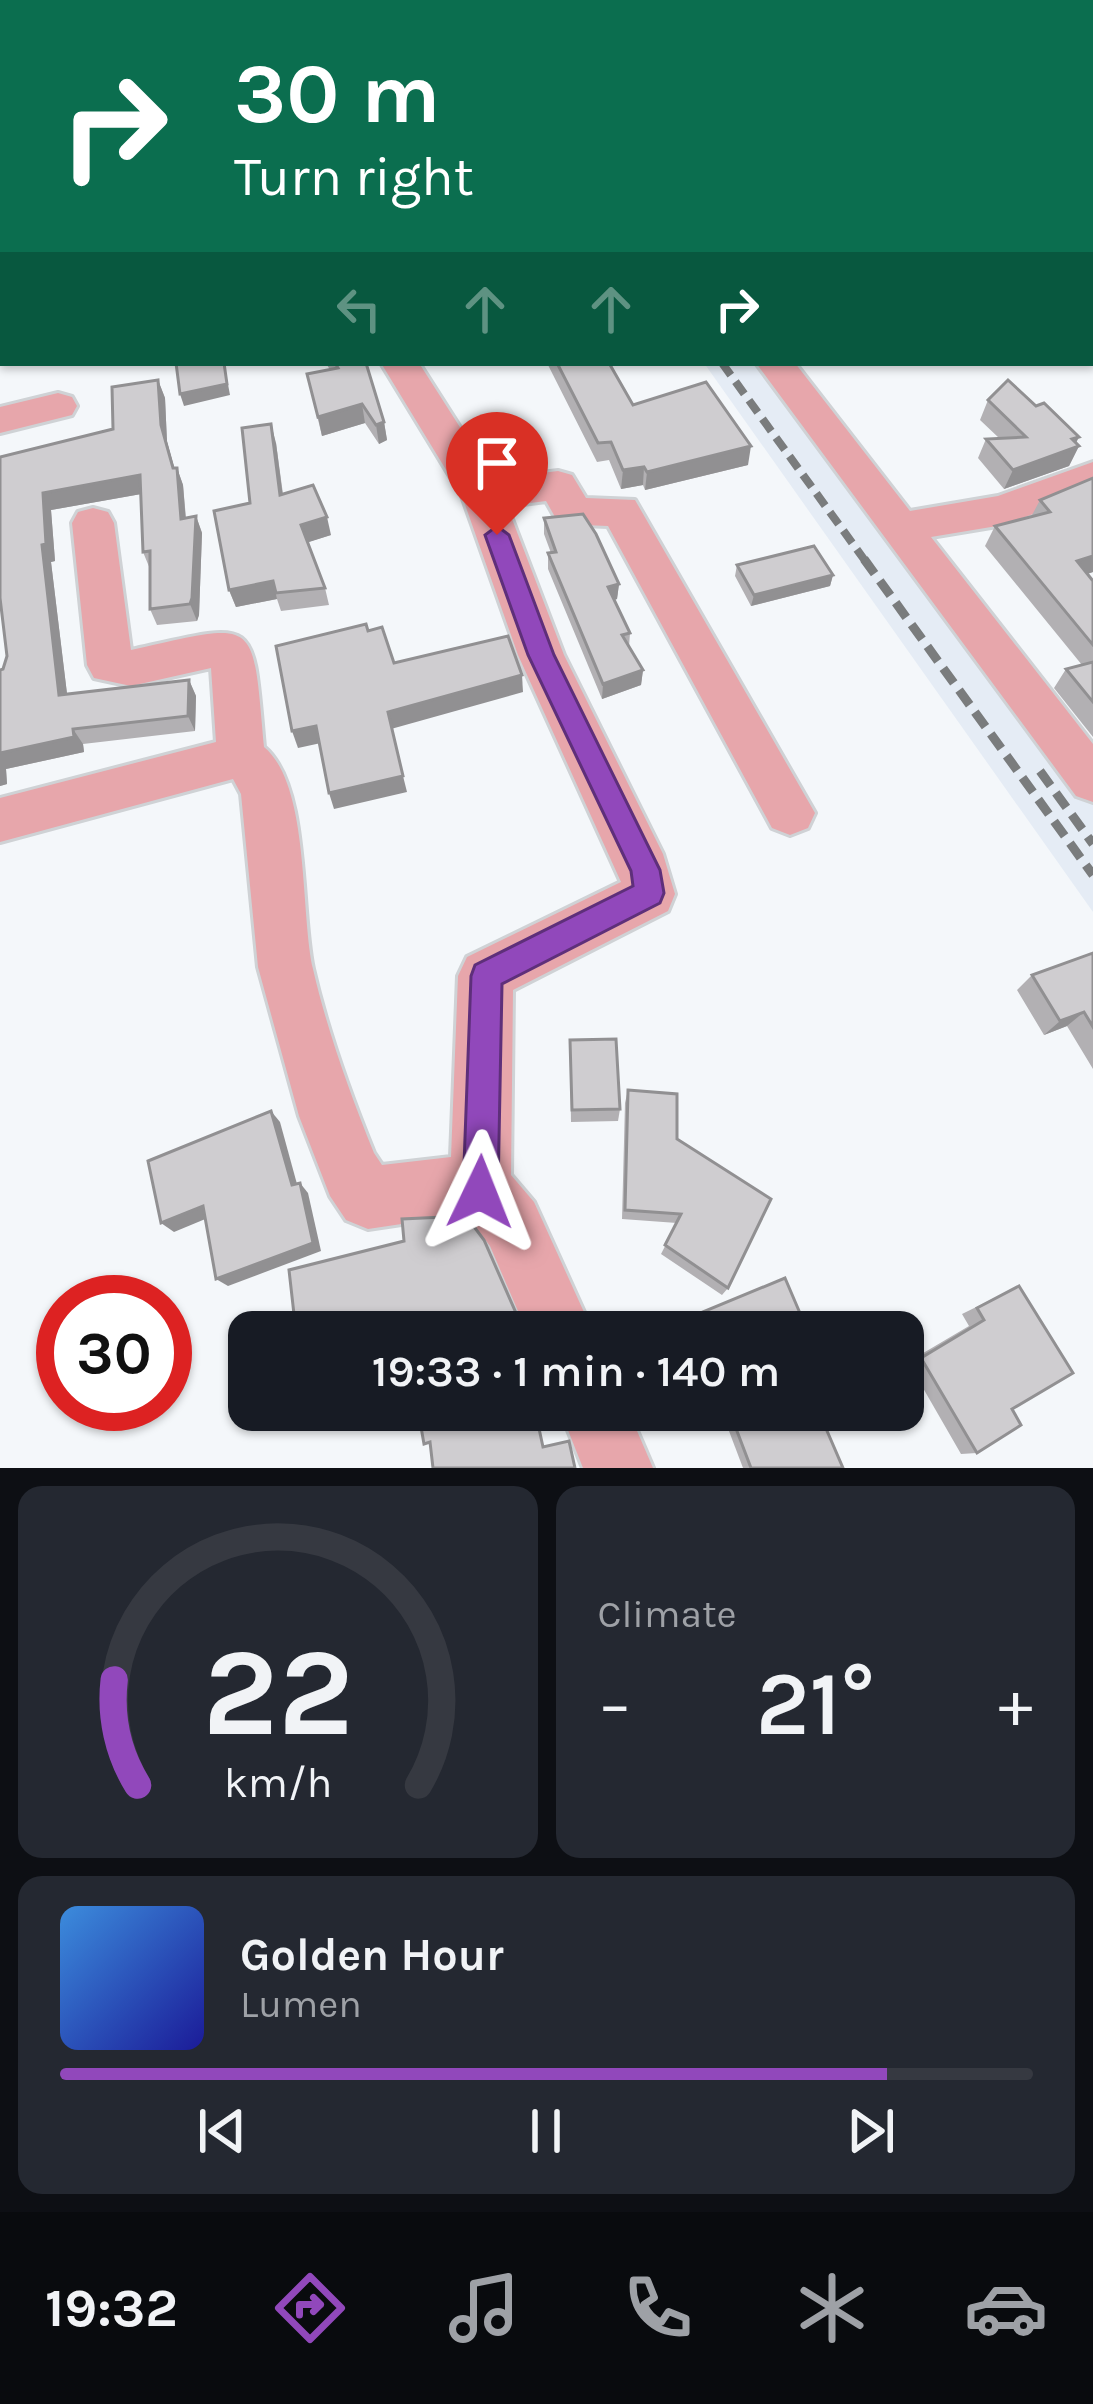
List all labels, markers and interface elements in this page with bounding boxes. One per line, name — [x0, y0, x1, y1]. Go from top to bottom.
text: 30 m — [234, 45, 440, 143]
icon: right — [36, 48, 192, 204]
text: Turn right — [234, 145, 474, 209]
icon: left — [326, 276, 392, 342]
icon: ahead — [452, 276, 518, 342]
icon: ahead — [578, 276, 644, 342]
icon: right — [704, 276, 770, 342]
pin — [446, 412, 548, 535]
icon: arrive — [464, 430, 530, 496]
position arrow — [417, 1129, 543, 1255]
speed limit sign: 30 — [36, 1275, 192, 1431]
text: 19:33 · 1 min · 140 m — [372, 1345, 780, 1397]
text: Climate — [598, 1591, 737, 1637]
text: 22 — [202, 1620, 353, 1765]
text: 21° — [756, 1651, 875, 1757]
text: − — [598, 1665, 632, 1743]
text: + — [998, 1665, 1033, 1743]
text: km/h — [223, 1758, 332, 1808]
text: Golden Hour — [240, 1929, 504, 1981]
text: Lumen — [240, 1981, 362, 2027]
icon: previous — [189, 2098, 255, 2164]
icon: pause — [513, 2098, 579, 2164]
icon: next — [838, 2098, 904, 2164]
icon: directions — [268, 2266, 352, 2350]
icon: music — [442, 2266, 526, 2350]
icon: phone — [616, 2266, 700, 2350]
icon: climate — [790, 2266, 874, 2350]
icon: car — [964, 2266, 1048, 2350]
text: 19:32 — [45, 2276, 178, 2340]

